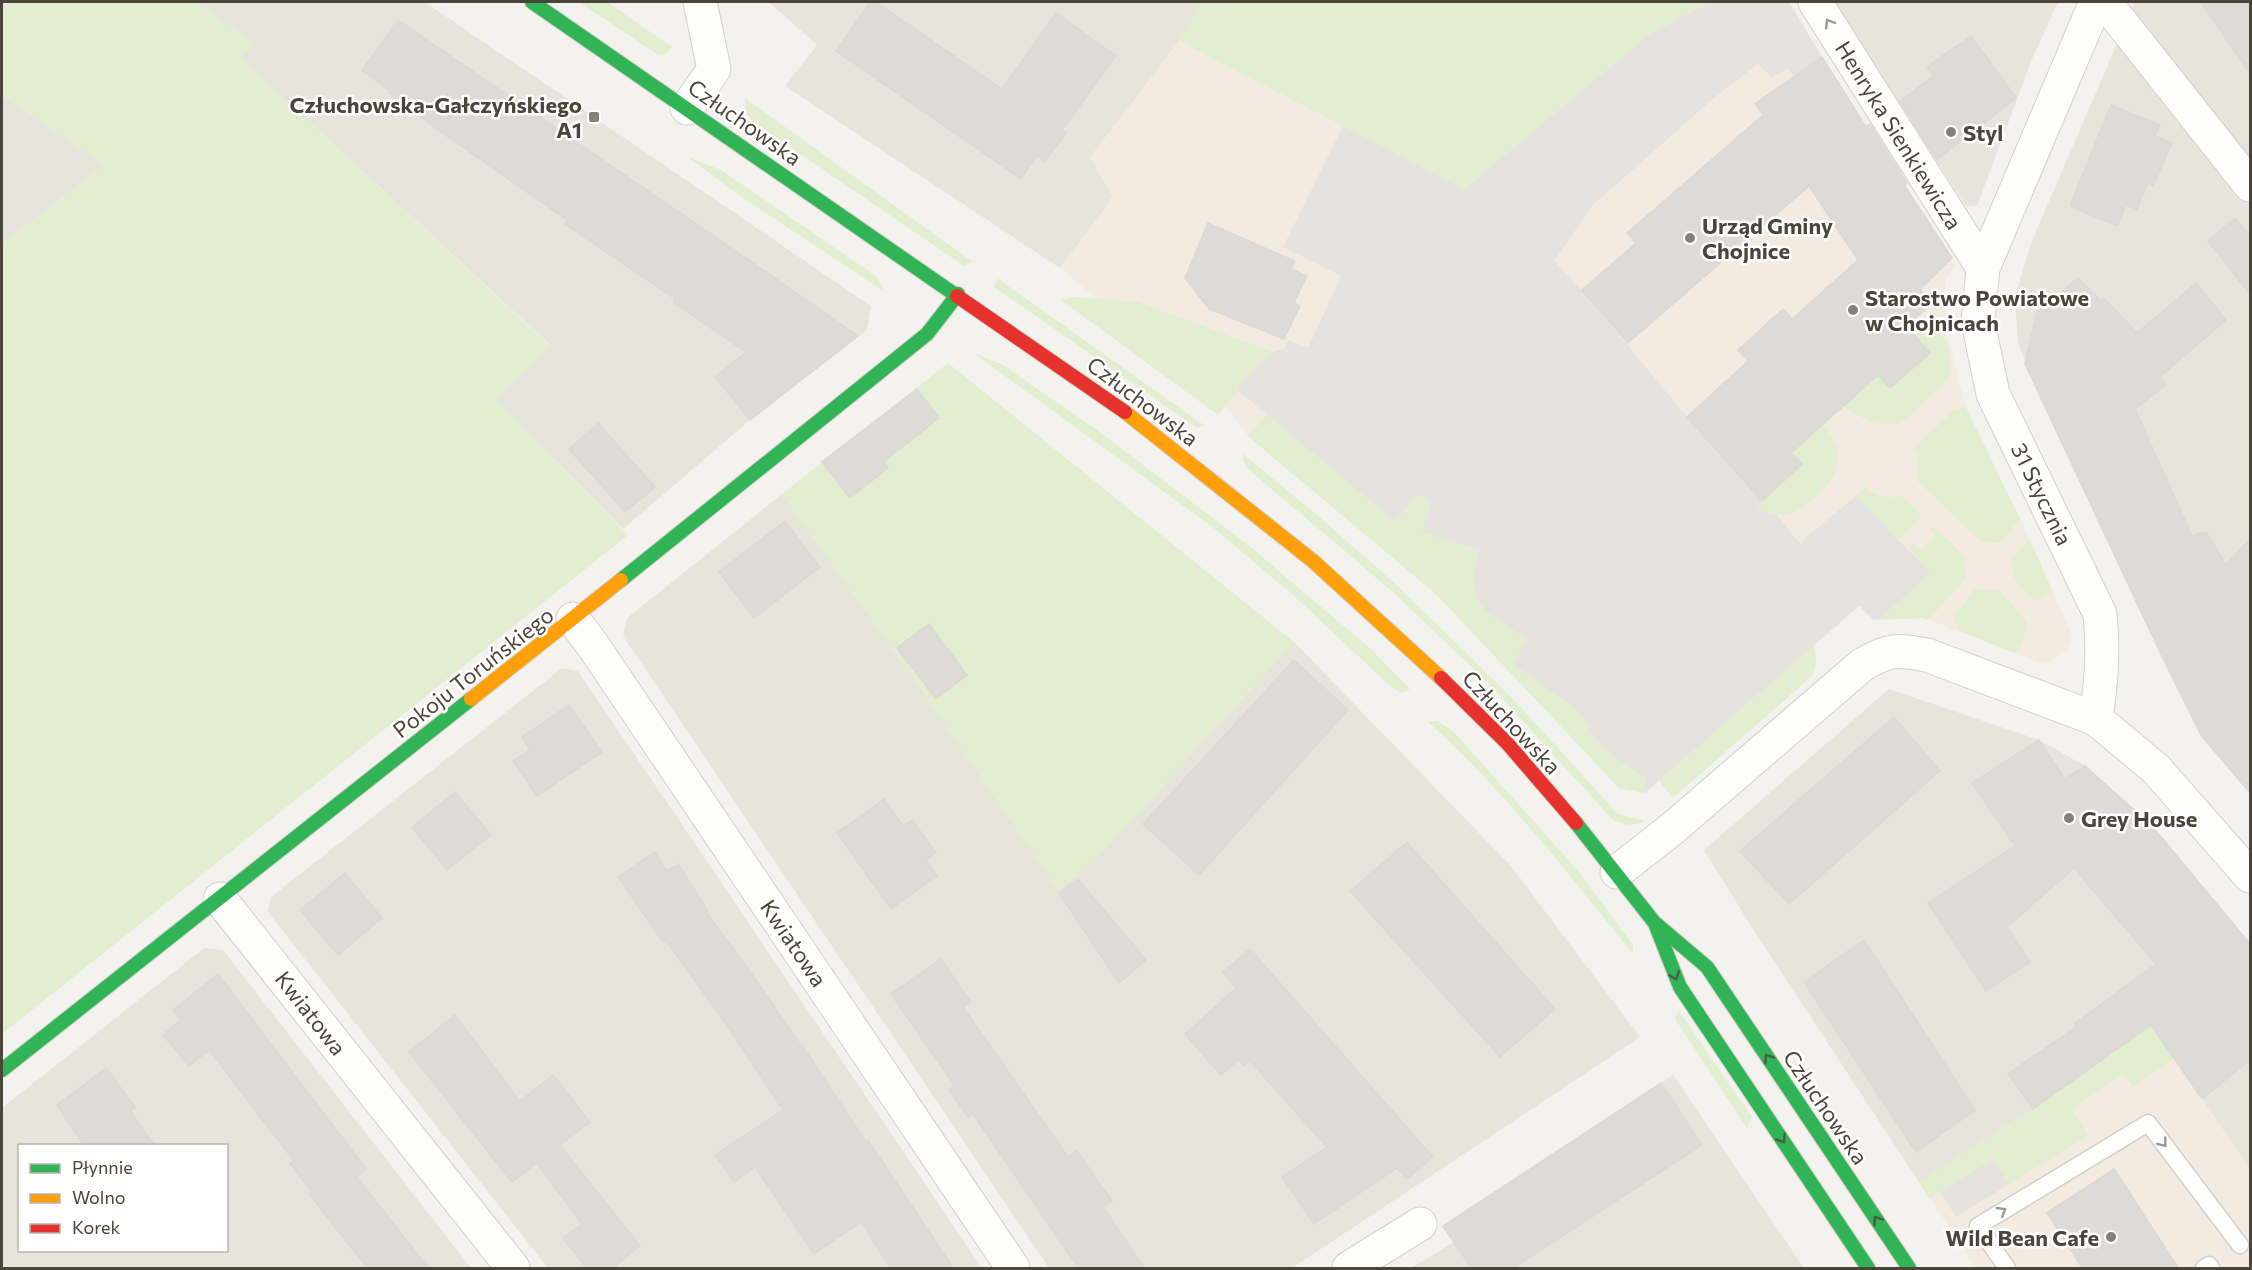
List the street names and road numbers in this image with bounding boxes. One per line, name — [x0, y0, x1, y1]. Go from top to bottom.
street label: Henryka Sienkiewicza — [1830, 36, 1968, 234]
street label: Człuchowska — [683, 73, 807, 171]
street label: Człuchowska — [1082, 350, 1204, 452]
street label: 31 Stycznia — [2006, 438, 2078, 550]
street label: Pokoju Toruńskiego — [387, 601, 559, 743]
street label: Człuchowska — [1457, 664, 1567, 780]
street label: Kwiatowa — [755, 894, 833, 992]
street label: Kwiatowa — [270, 966, 352, 1060]
street label: Człuchowska — [1778, 1045, 1874, 1169]

